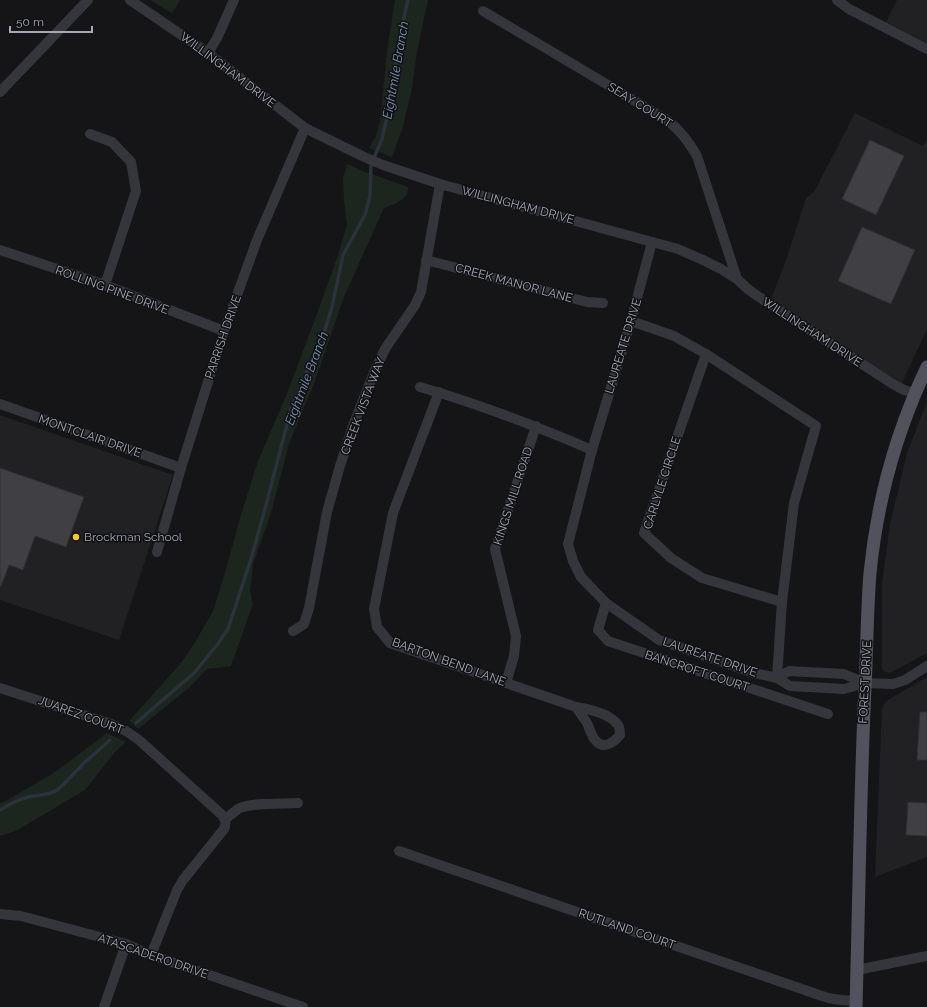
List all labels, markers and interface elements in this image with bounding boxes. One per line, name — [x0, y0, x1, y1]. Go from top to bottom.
scale bar — [10, 8, 92, 34]
text: 50 m — [16, 15, 44, 29]
water label: Eightmile Branch — [380, 20, 411, 120]
street label: WILLINGHAM DRIVE — [178, 30, 278, 110]
street label: SEAY COURT — [605, 80, 675, 131]
street label: WILLINGHAM DRIVE — [460, 183, 576, 227]
street label: CREEK MANOR LANE — [454, 261, 574, 305]
street label: ROLLING PINE DRIVE — [53, 263, 171, 317]
street label: PARRISH DRIVE — [202, 293, 244, 381]
street label: WILLINGHAM DRIVE — [760, 295, 864, 369]
street label: LAUREATE DRIVE — [602, 297, 644, 395]
water label: Eightmile Branch — [282, 329, 331, 427]
street label: CREEK VISTA WAY — [338, 355, 388, 457]
street label: MONTCLAIR DRIVE — [37, 412, 143, 460]
street label: CARLYLE CIRCLE — [640, 435, 684, 531]
street label: KINGS MILL ROAD — [491, 445, 536, 547]
place label: Brockman School — [84, 530, 183, 544]
marker: Brockman School — [71, 532, 81, 542]
street label: LAUREATE DRIVE — [661, 634, 759, 680]
street label: BARTON BEND LANE — [390, 635, 508, 689]
street label: FOREST DRIVE — [856, 640, 874, 724]
street label: BANCROFT COURT — [643, 648, 751, 695]
street label: JUAREZ COURT — [36, 693, 126, 737]
street label: RUTLAND COURT — [577, 906, 678, 952]
street label: ATASCADERO DRIVE — [96, 931, 210, 981]

